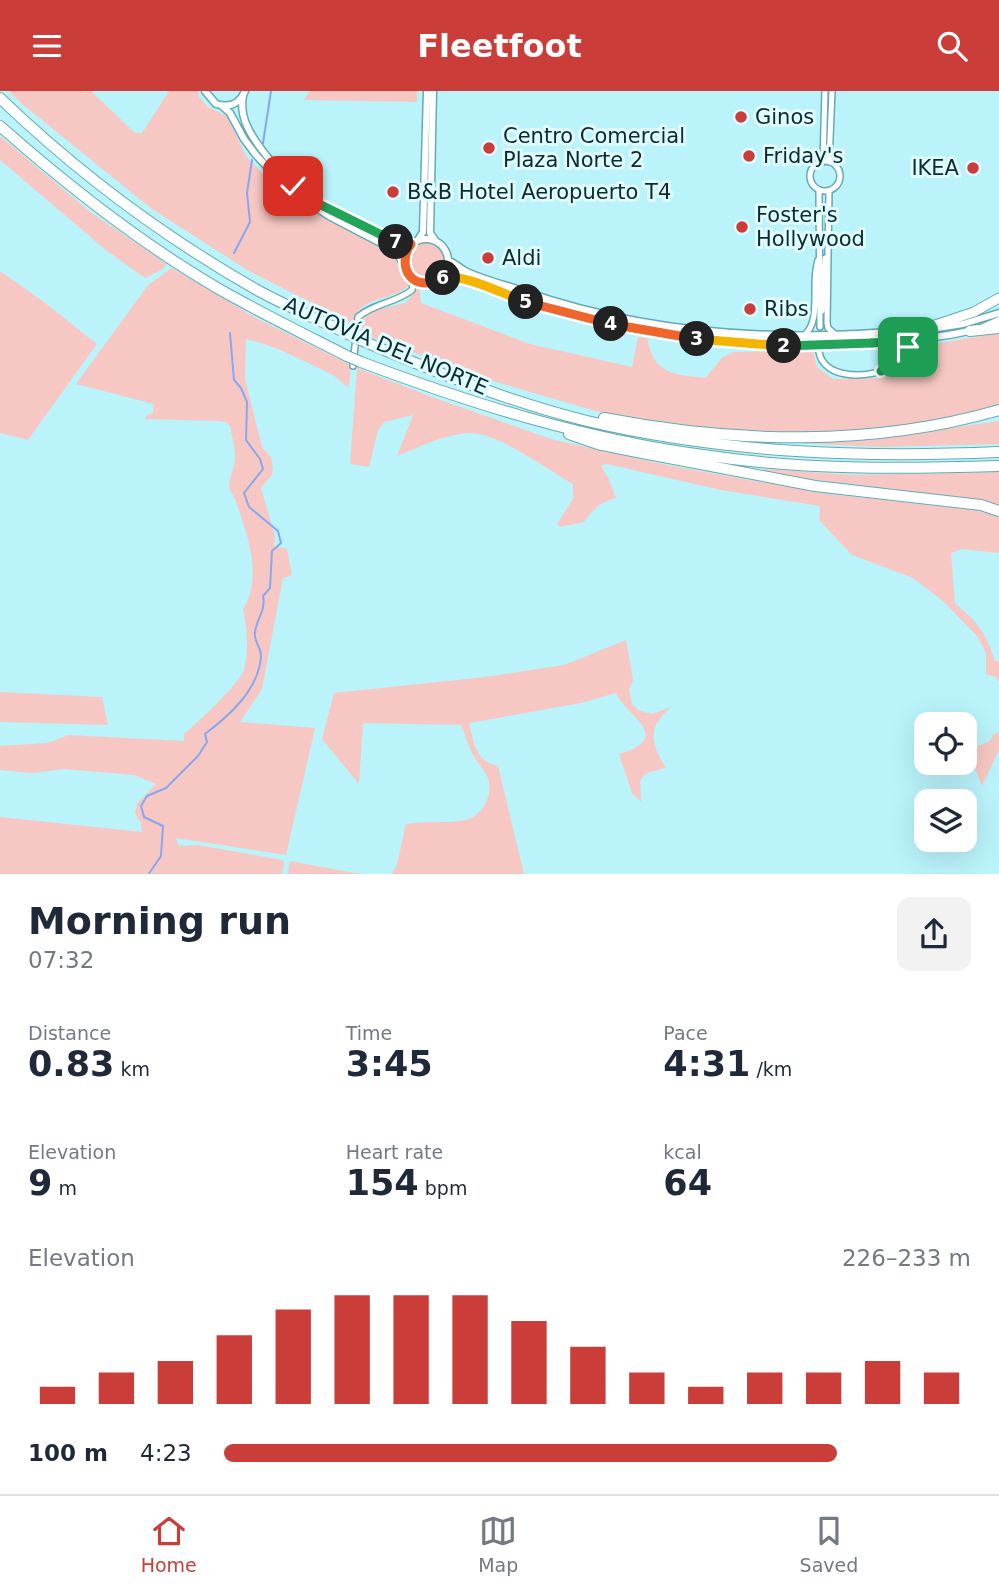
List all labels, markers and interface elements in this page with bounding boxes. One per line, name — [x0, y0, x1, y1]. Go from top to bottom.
icon: menu — [28, 27, 66, 65]
text: Fleetfoot — [417, 27, 582, 65]
icon: search — [933, 27, 971, 65]
place label: Ginos — [755, 105, 814, 129]
marker: Ginos — [733, 109, 749, 125]
place label: Centro Comercial Plaza Norte 2 — [503, 124, 685, 172]
marker: Centro Comercial Plaza Norte 2 — [481, 140, 497, 156]
place label: Friday's — [763, 144, 843, 168]
marker: Friday's — [741, 148, 757, 164]
pin — [263, 156, 323, 216]
place label: IKEA — [911, 156, 960, 180]
marker: IKEA — [965, 160, 981, 176]
icon: check — [274, 167, 312, 205]
place label: B&B Hotel Aeropuerto T4 — [407, 180, 671, 204]
marker: B&B Hotel Aeropuerto T4 — [385, 184, 401, 200]
place label: Foster's Hollywood — [756, 203, 865, 251]
marker: Foster's Hollywood — [734, 219, 750, 235]
pin: 7 — [378, 225, 414, 259]
text: 7 — [389, 230, 402, 252]
place label: Aldi — [502, 246, 541, 270]
marker: Aldi — [480, 250, 496, 266]
pin: 6 — [426, 261, 460, 295]
text: 6 — [436, 266, 449, 288]
pin: 5 — [508, 285, 544, 319]
text: 5 — [519, 290, 532, 312]
street label: AUTOVÍA DEL NORTE — [280, 291, 492, 400]
place label: Ribs — [764, 297, 809, 321]
marker: Ribs — [742, 301, 758, 317]
pin: 4 — [594, 307, 628, 341]
text: 4 — [604, 312, 617, 334]
pin — [878, 317, 938, 377]
pin: 3 — [680, 321, 714, 357]
text: 3 — [690, 327, 703, 349]
icon: arrive — [889, 328, 927, 366]
pin: 2 — [766, 329, 802, 363]
text: 2 — [777, 334, 790, 356]
map controls — [914, 712, 977, 852]
button: locate — [914, 712, 977, 775]
button: layers — [914, 789, 977, 852]
button: share — [897, 897, 971, 971]
text: Morning run — [28, 899, 291, 943]
text: 07:32 — [28, 947, 94, 973]
text: Distance — [28, 1022, 111, 1044]
text: Time — [346, 1022, 392, 1044]
text: Pace — [663, 1022, 708, 1044]
text: 0.83 — [28, 1044, 114, 1084]
text: 3:45 — [346, 1044, 433, 1084]
text: 4:31 — [663, 1044, 750, 1084]
text: km — [114, 1058, 150, 1080]
text: /km — [750, 1058, 792, 1080]
text: Elevation — [28, 1141, 116, 1163]
text: Heart rate — [346, 1141, 443, 1163]
text: kcal — [663, 1141, 702, 1163]
text: 9 — [28, 1163, 52, 1203]
text: 154 — [346, 1163, 419, 1203]
text: 64 — [663, 1163, 712, 1203]
text: m — [52, 1177, 77, 1199]
text: bpm — [419, 1177, 467, 1199]
text: Elevation — [28, 1245, 135, 1271]
text: 226–233 m — [842, 1245, 971, 1271]
text: 100 m — [28, 1440, 108, 1466]
text: 4:23 — [140, 1440, 192, 1466]
tab: Home — [141, 1512, 197, 1576]
tab: Map — [478, 1512, 518, 1576]
tab: Saved — [800, 1512, 858, 1576]

